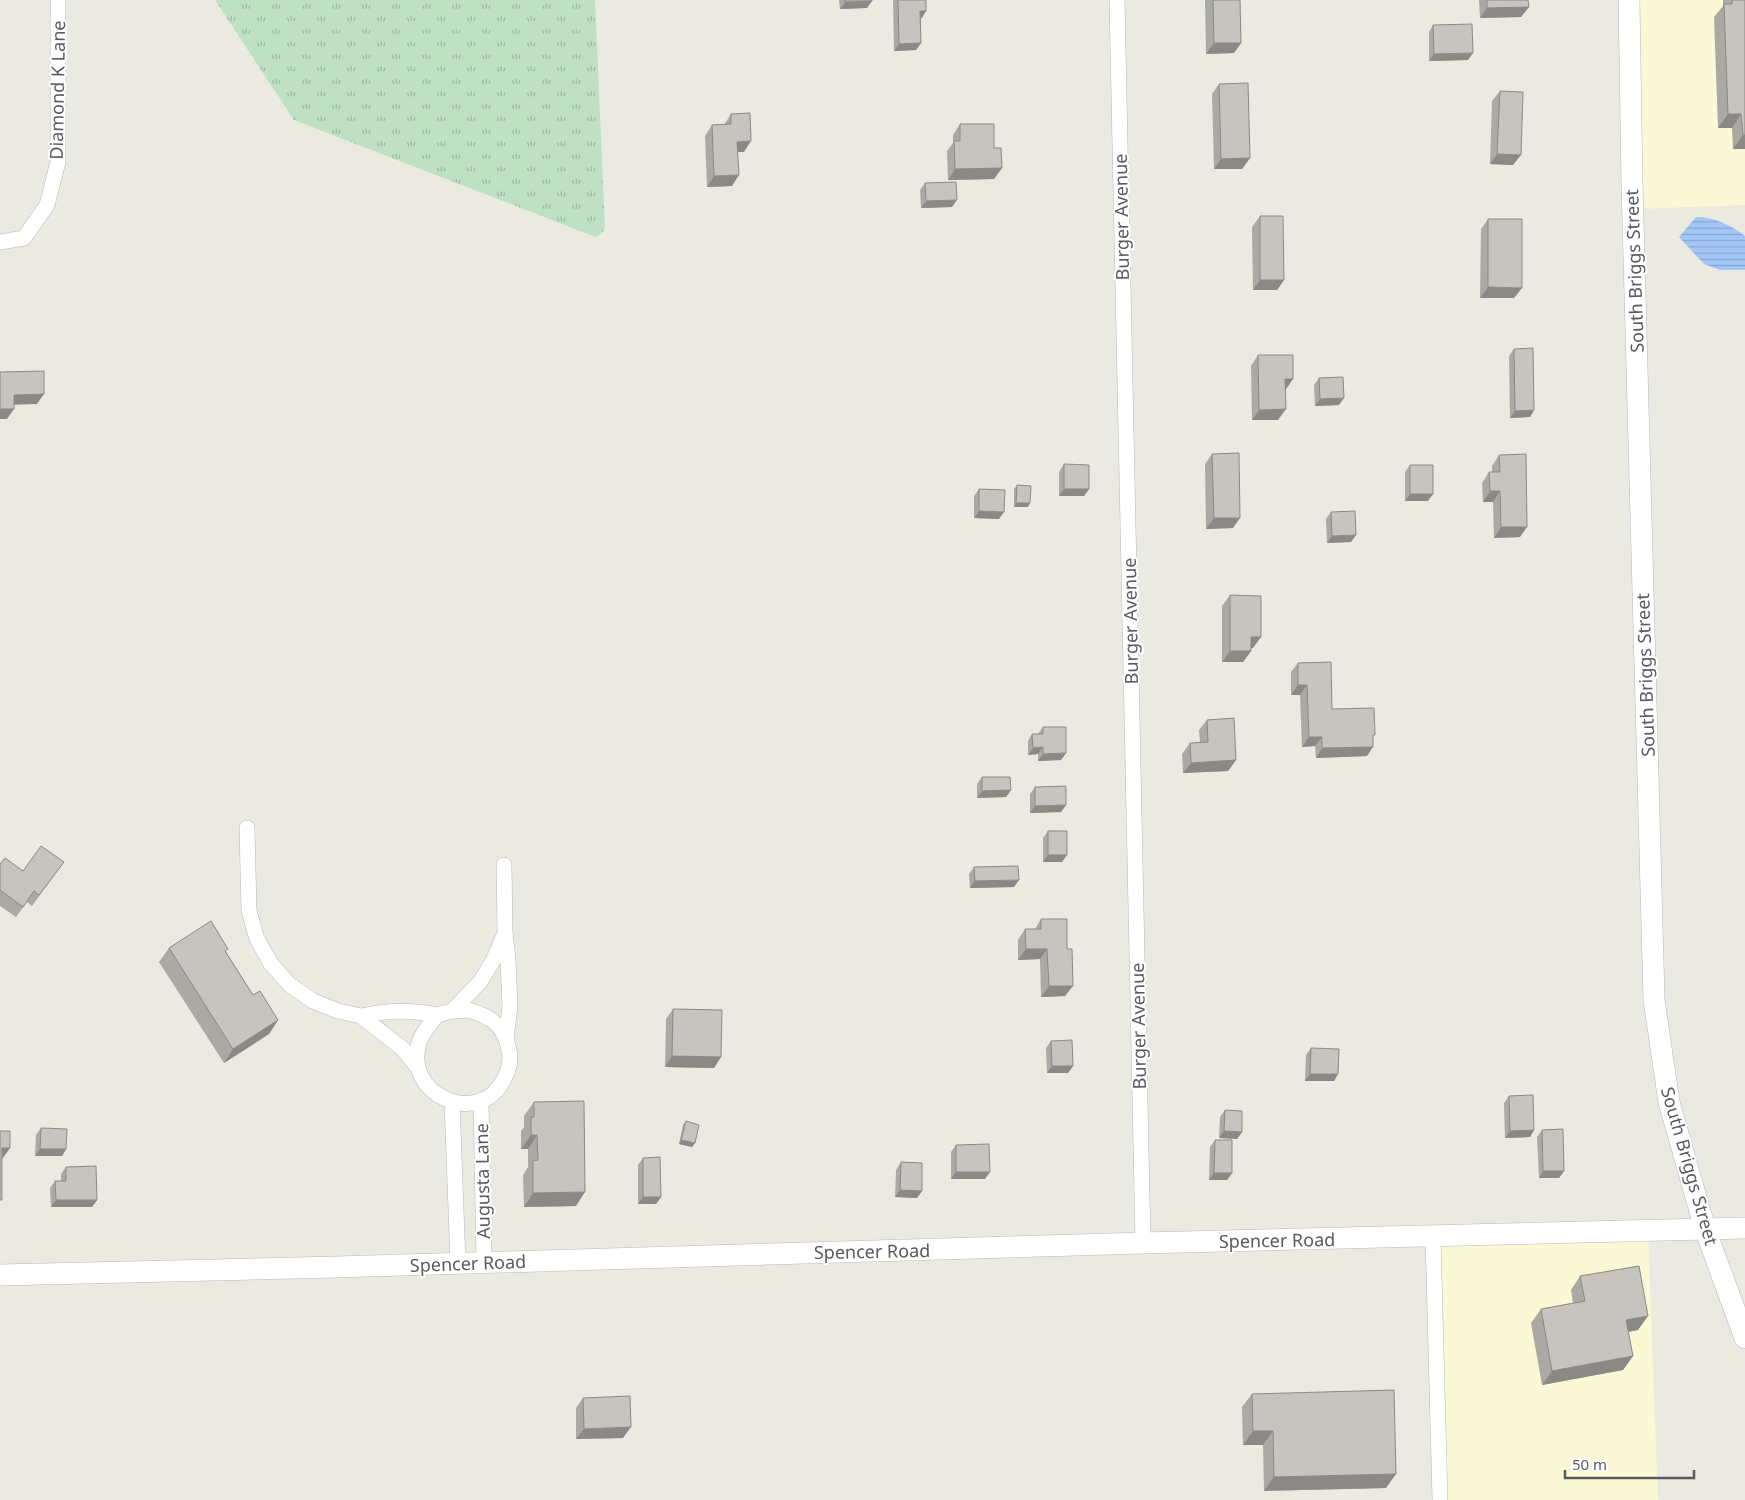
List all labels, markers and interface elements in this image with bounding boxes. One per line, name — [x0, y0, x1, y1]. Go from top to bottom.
street label: Diamond K Lane — [44, 20, 70, 160]
street label: Burger Avenue — [1108, 153, 1134, 281]
street label: South Briggs Street — [1619, 188, 1649, 353]
street label: Burger Avenue — [1117, 557, 1143, 685]
street label: South Briggs Street — [1630, 592, 1660, 757]
street label: Burger Avenue — [1125, 962, 1151, 1090]
street label: South Briggs Street — [1656, 1084, 1724, 1248]
street label: Augusta Lane — [469, 1123, 495, 1239]
street label: Spencer Road — [1219, 1227, 1335, 1253]
street label: Spencer Road — [814, 1238, 930, 1264]
street label: Spencer Road — [409, 1249, 527, 1277]
scale bar — [1565, 1448, 1694, 1480]
text: 50 m — [1572, 1454, 1607, 1474]

